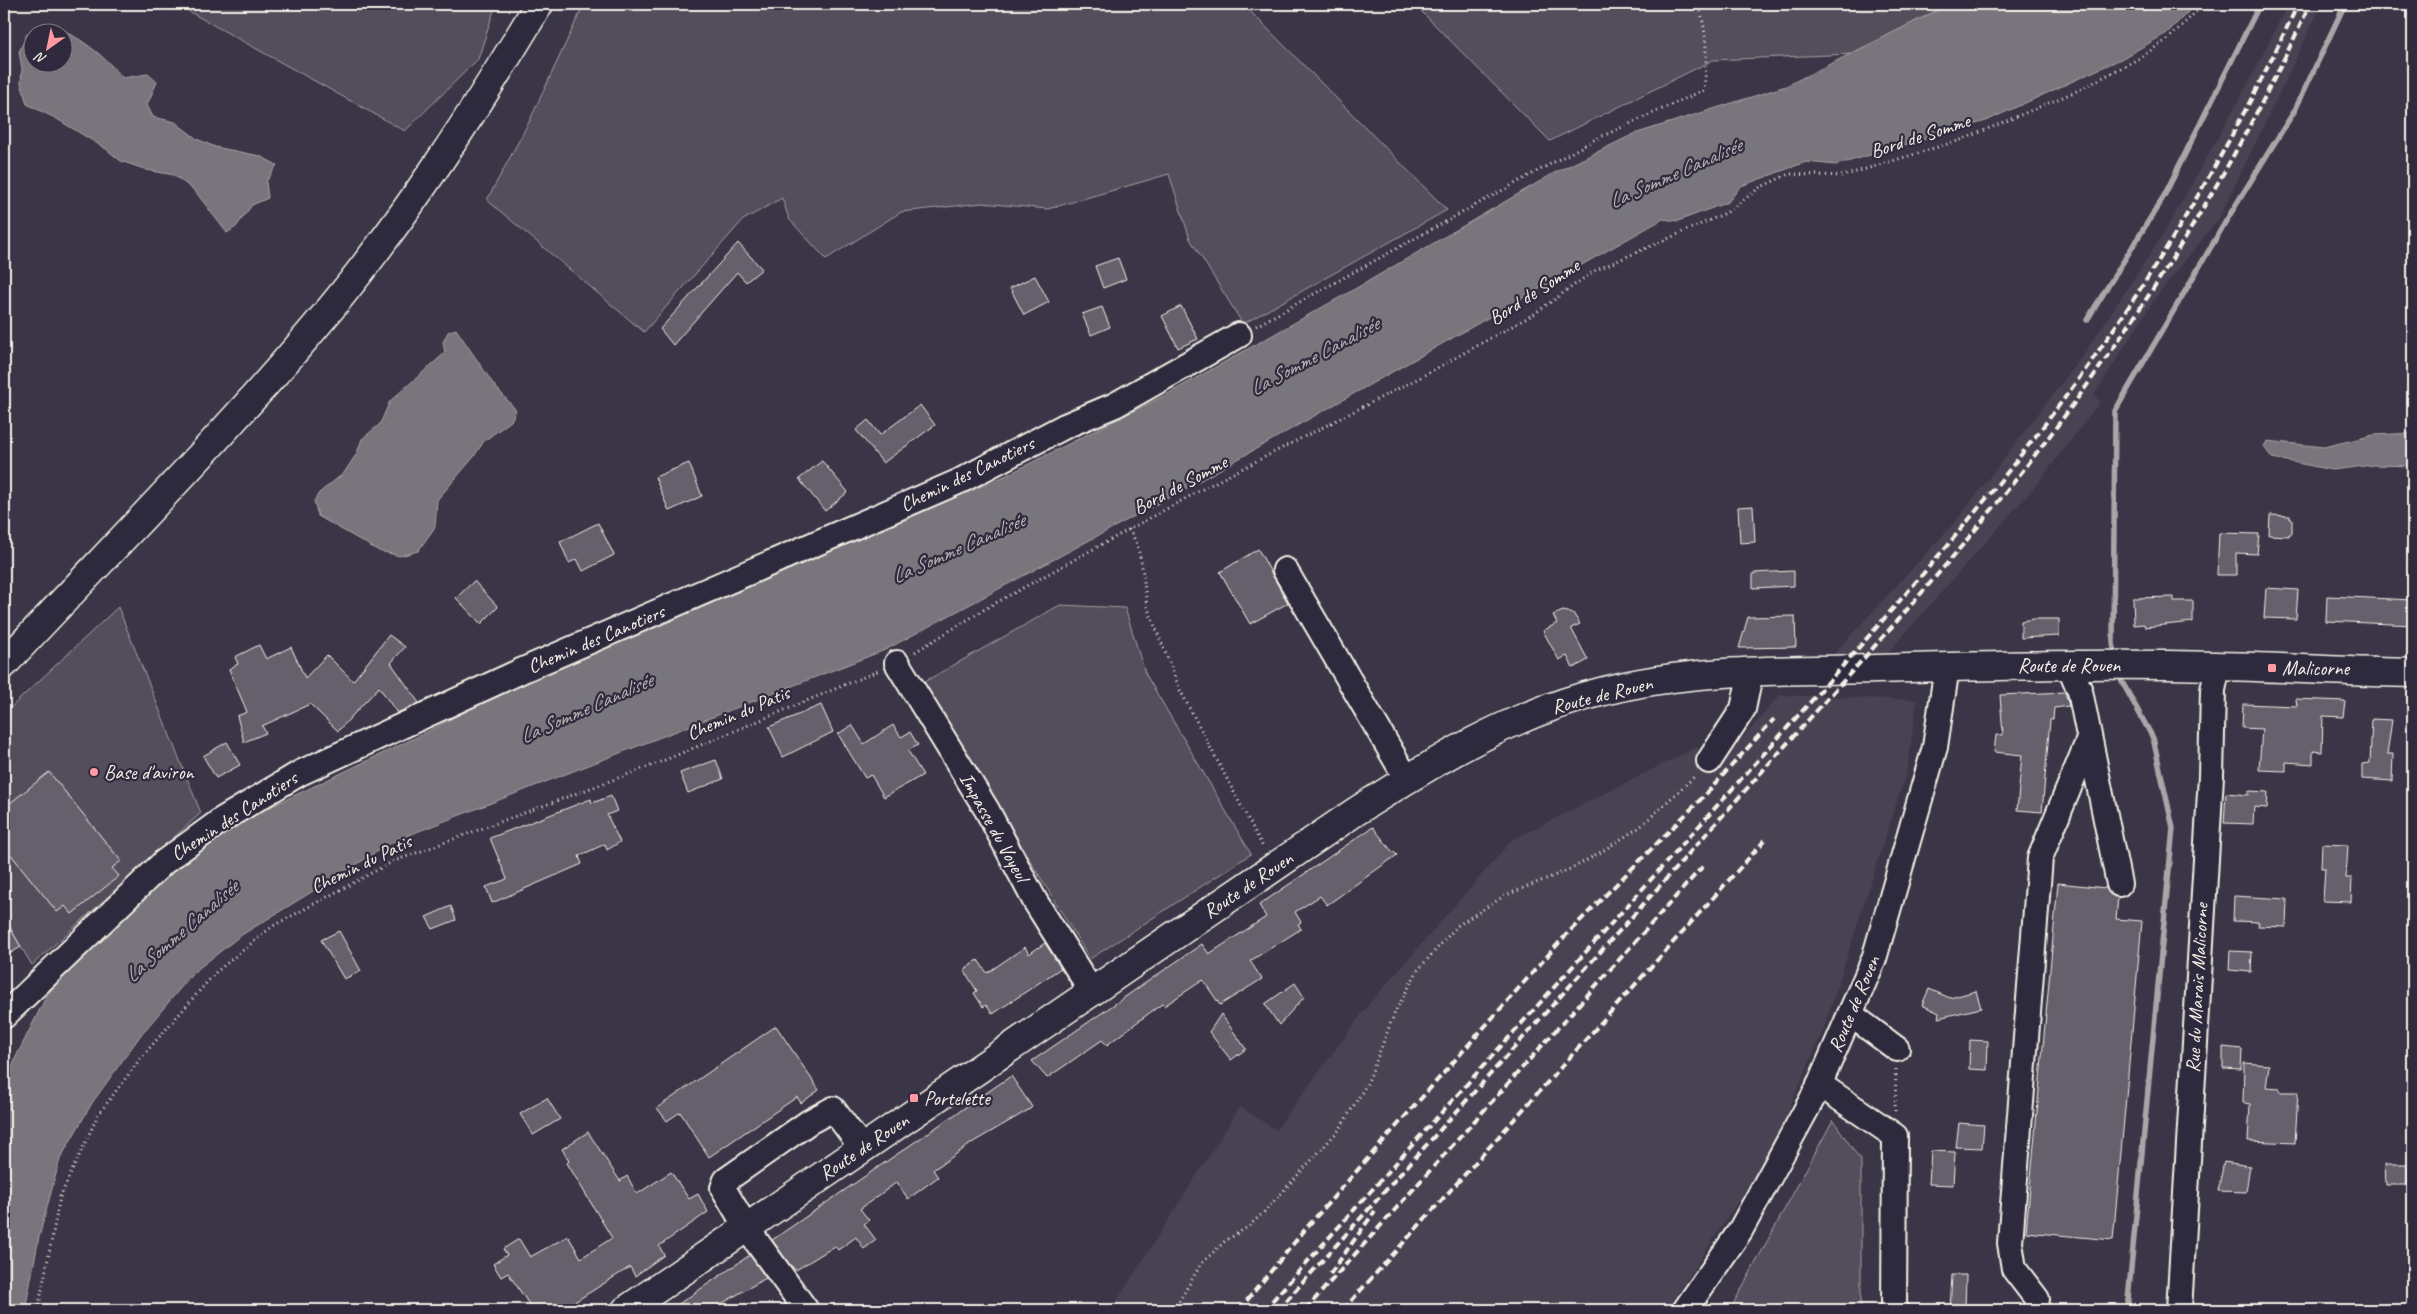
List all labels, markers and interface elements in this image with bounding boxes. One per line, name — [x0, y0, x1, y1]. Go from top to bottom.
north arrow — [22, 22, 72, 72]
text: N — [31, 48, 49, 68]
street label: Bord de Somme — [1867, 108, 1974, 164]
water label: La Somme Canalisée — [1604, 131, 1748, 214]
street label: Bord de Somme — [1484, 253, 1585, 331]
water label: La Somme Canalisée — [1245, 310, 1386, 401]
street label: Chemin des Canotiers — [896, 430, 1040, 517]
street label: Bord de Somme — [1129, 449, 1233, 520]
water label: La Somme Canalisée — [887, 506, 1031, 589]
street label: Chemin des Canotiers — [524, 598, 670, 679]
street label: Route de Rouen — [2018, 653, 2121, 678]
place label: Malicorne — [2282, 656, 2351, 681]
marker: Malicorne — [2266, 662, 2278, 674]
water label: La Somme Canalisée — [515, 666, 659, 749]
street label: Route de Rouen — [1549, 670, 1656, 720]
street label: Chemin du Patis — [683, 679, 795, 746]
place label: Base d'aviron — [104, 760, 194, 785]
street label: Chemin des Canotiers — [166, 765, 304, 866]
marker: Base d'aviron — [88, 766, 100, 778]
street label: Impasse du Voyeul — [954, 768, 1036, 889]
street label: Chemin du Patis — [306, 828, 418, 899]
street label: Route de Rouen — [1198, 845, 1298, 924]
water label: La Somme Canalisée — [119, 872, 246, 988]
street label: Rue du Marais Malicorne — [2180, 901, 2214, 1073]
street label: Route de Rouen — [1822, 951, 1886, 1056]
place label: Portelette — [924, 1086, 991, 1111]
marker: Portelette — [908, 1092, 920, 1104]
street label: Route de Rouen — [814, 1107, 914, 1186]

